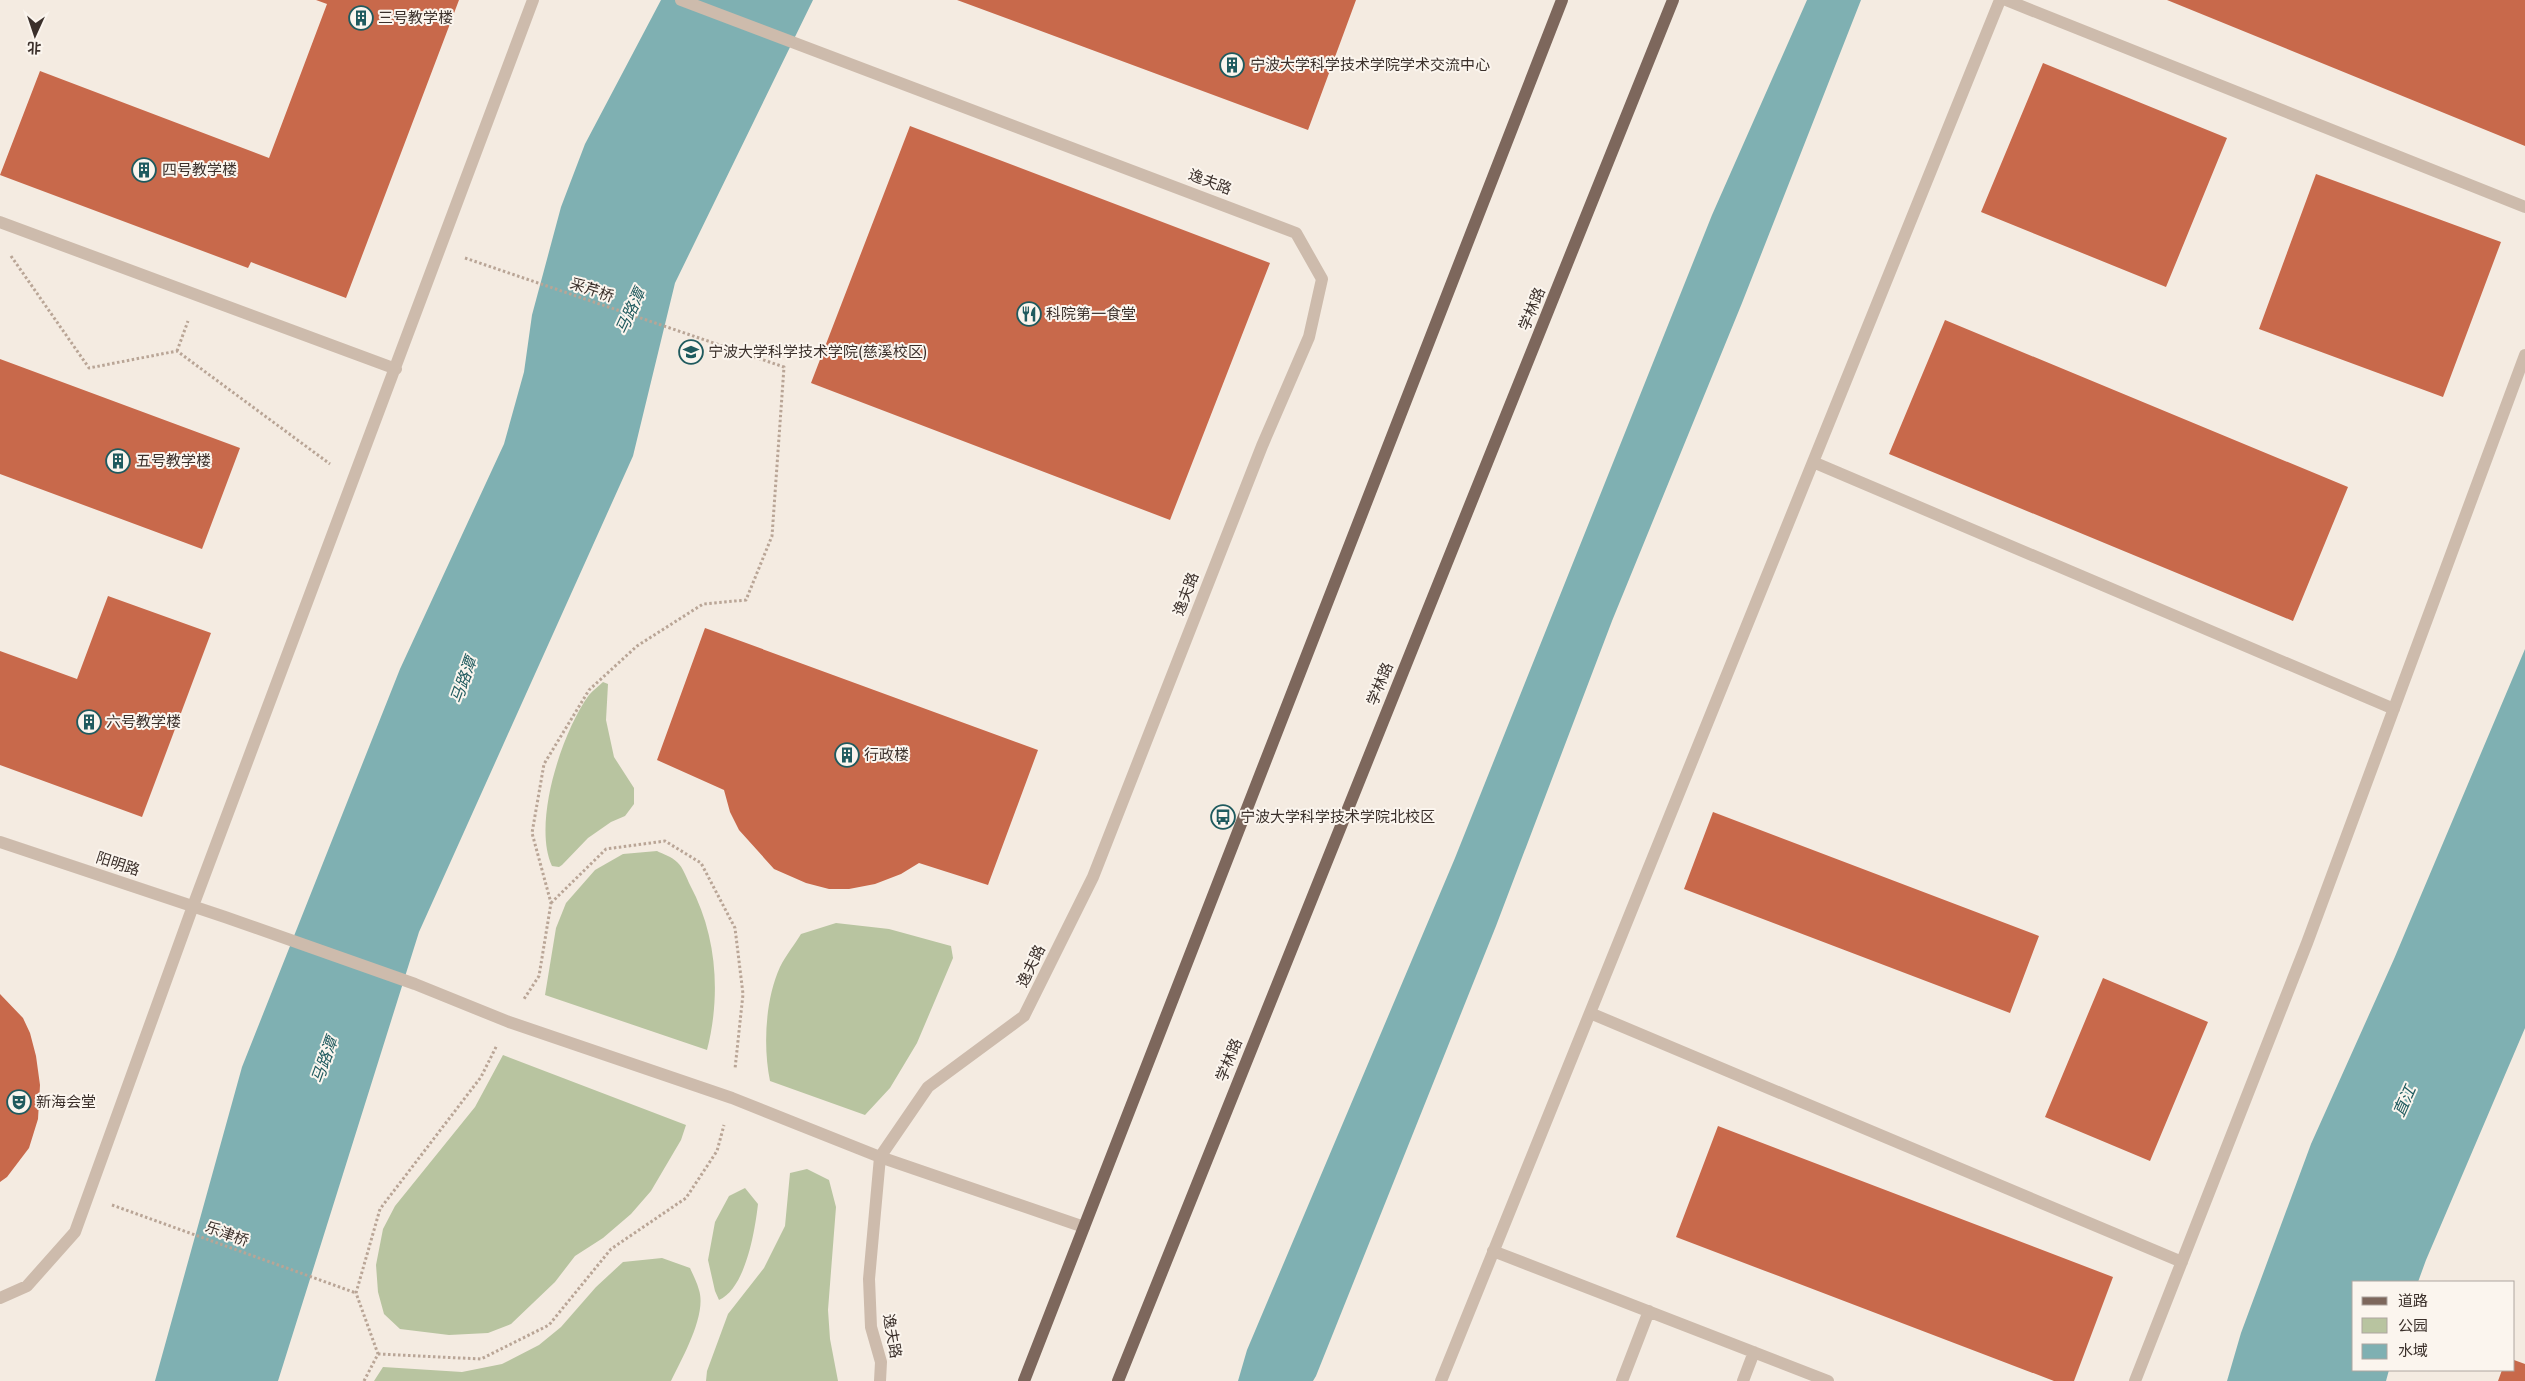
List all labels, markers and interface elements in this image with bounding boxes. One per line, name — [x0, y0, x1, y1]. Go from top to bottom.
building icon: 三号教学楼 — [348, 5, 374, 31]
place label: 三号教学楼 — [378, 7, 453, 29]
north arrow — [10, 10, 60, 60]
text: 北 — [27, 38, 42, 58]
building icon: 宁波大学科学技术学院学术交流中心 — [1219, 52, 1245, 78]
place label: 宁波大学科学技术学院学术交流中心 — [1250, 54, 1490, 76]
building icon: 四号教学楼 — [131, 157, 157, 183]
place label: 四号教学楼 — [162, 159, 237, 181]
street label: 逸夫路 — [1185, 164, 1235, 200]
street label: 采芹桥 — [567, 272, 617, 308]
water label: 马路潭 — [610, 282, 652, 338]
street label: 学林路 — [1513, 284, 1551, 334]
restaurant icon: 科院第一食堂 — [1016, 301, 1042, 327]
place label: 科院第一食堂 — [1046, 303, 1136, 325]
school or university icon: 宁波大学科学技术学院(慈溪校区) — [678, 339, 704, 365]
place label: 宁波大学科学技术学院(慈溪校区) — [708, 341, 927, 363]
building icon: 五号教学楼 — [105, 448, 131, 474]
place label: 五号教学楼 — [136, 450, 211, 472]
street label: 逸夫路 — [1168, 569, 1204, 619]
water label: 马路潭 — [444, 651, 484, 707]
street label: 学林路 — [1361, 659, 1399, 709]
building icon: 六号教学楼 — [76, 709, 102, 735]
place label: 六号教学楼 — [106, 711, 181, 733]
building icon: 行政楼 — [834, 742, 860, 768]
place label: 行政楼 — [864, 744, 909, 766]
bus stop icon: 宁波大学科学技术学院北校区 — [1210, 804, 1236, 830]
place label: 宁波大学科学技术学院北校区 — [1240, 806, 1435, 828]
street label: 阳明路 — [93, 847, 143, 881]
street label: 逸夫路 — [1011, 941, 1051, 991]
water label: 马路潭 — [305, 1031, 345, 1087]
street label: 学林路 — [1210, 1035, 1248, 1085]
water label: 直江 — [2387, 1080, 2422, 1121]
theatre icon: 新海会堂 — [6, 1089, 32, 1115]
place label: 新海会堂 — [36, 1091, 96, 1113]
street label: 乐津桥 — [202, 1216, 252, 1252]
legend — [2352, 1281, 2515, 1371]
text: 道路 — [2398, 1290, 2428, 1312]
street label: 逸夫路 — [877, 1312, 907, 1360]
text: 公园 — [2398, 1315, 2428, 1337]
text: 水域 — [2398, 1340, 2428, 1362]

